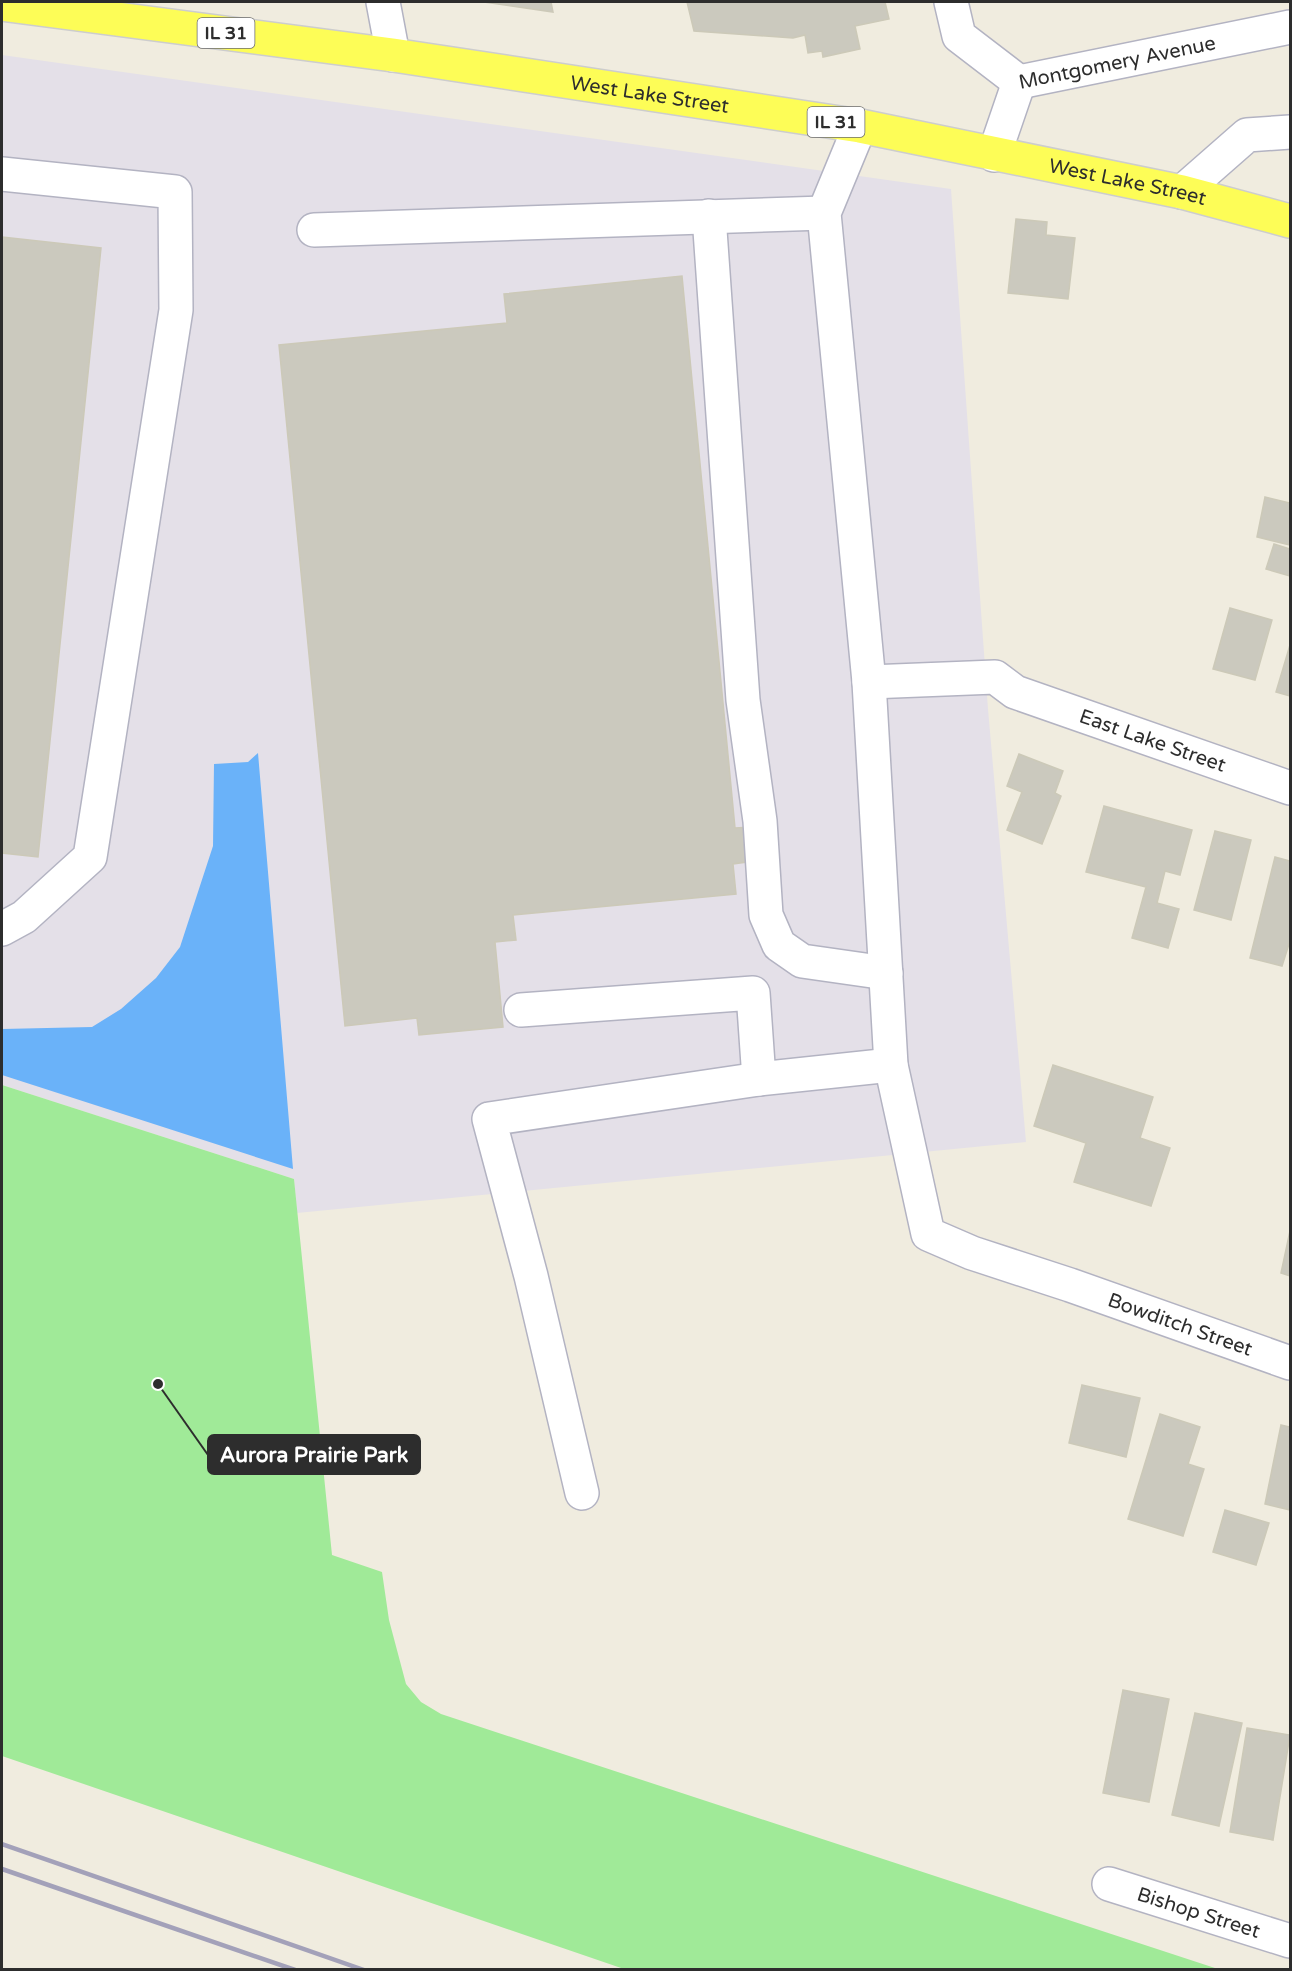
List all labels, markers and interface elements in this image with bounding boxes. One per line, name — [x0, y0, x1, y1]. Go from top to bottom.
road number: IL 31 — [198, 18, 254, 48]
street label: Montgomery Avenue — [1017, 31, 1218, 95]
street label: West Lake Street — [569, 71, 731, 119]
road number: IL 31 — [808, 107, 864, 137]
street label: West Lake Street — [1047, 154, 1209, 211]
street label: East Lake Street — [1076, 704, 1229, 778]
street label: Bowditch Street — [1104, 1288, 1256, 1362]
callout: Aurora Prairie Park — [208, 1435, 420, 1474]
text: Aurora Prairie Park — [220, 1443, 409, 1468]
street label: Bishop Street — [1134, 1883, 1263, 1944]

